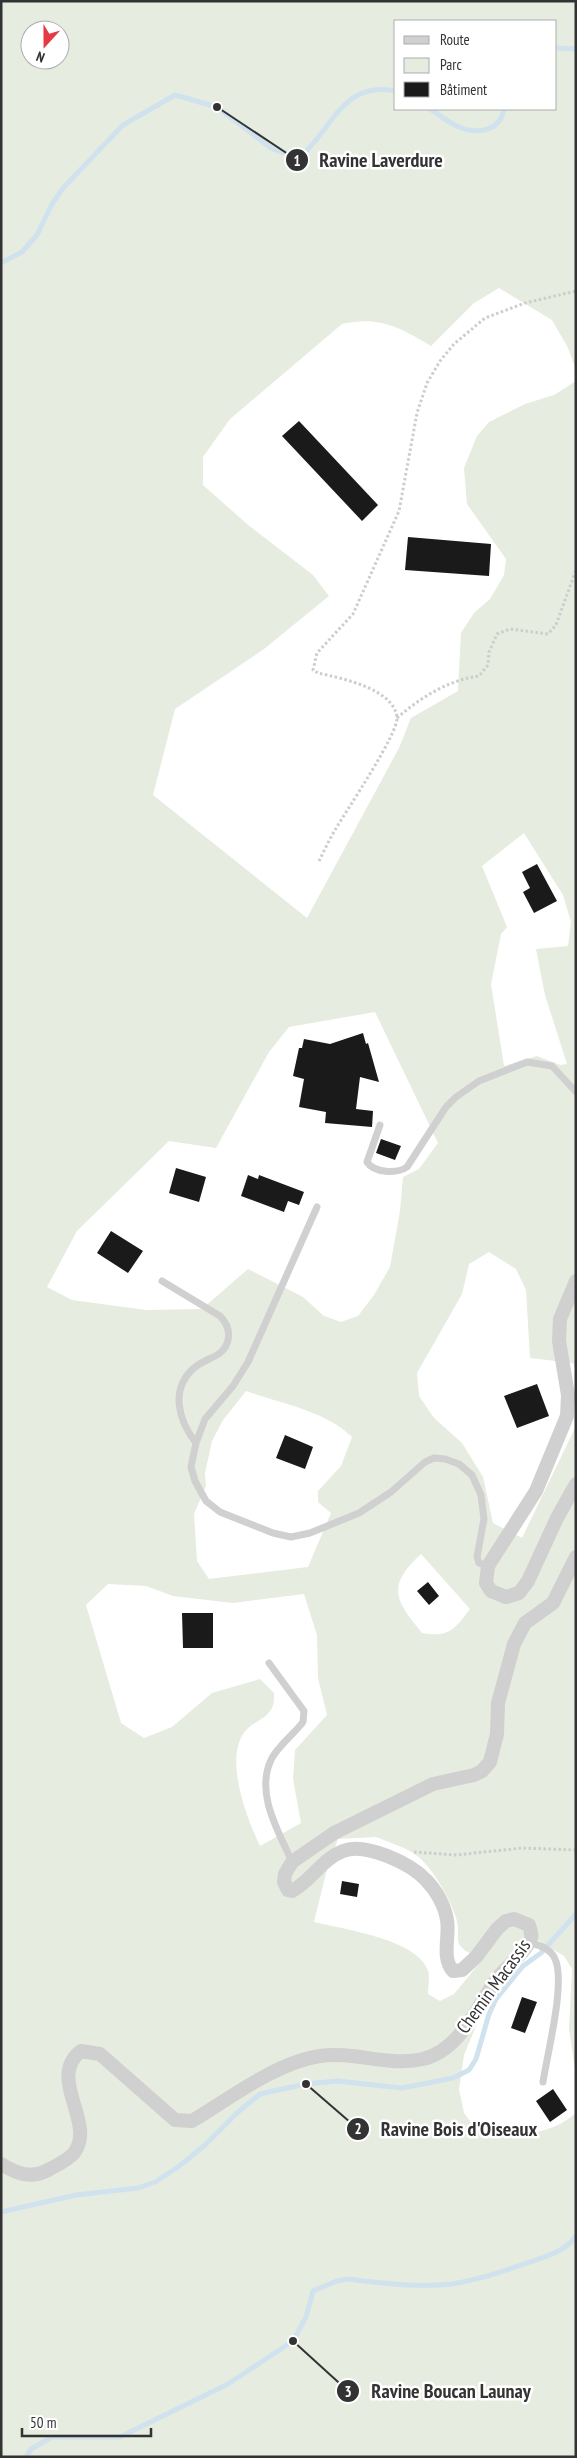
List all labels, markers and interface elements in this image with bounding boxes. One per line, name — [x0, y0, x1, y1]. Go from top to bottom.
north arrow — [20, 20, 70, 70]
legend — [394, 20, 557, 110]
text: Route — [440, 30, 470, 49]
text: N — [34, 47, 47, 67]
text: Parc — [440, 55, 462, 74]
text: Bâtiment — [440, 80, 487, 99]
callout: Ravine Laverdure — [285, 143, 453, 178]
text: Ravine Laverdure — [319, 147, 443, 173]
text: 1 — [293, 151, 301, 170]
street label: Chemin Macassis — [451, 1934, 535, 2038]
callout: Ravine Bois d'Oiseaux — [345, 2111, 547, 2146]
text: Ravine Bois d'Oiseaux — [381, 2116, 537, 2142]
text: 2 — [354, 2119, 362, 2138]
callout: Ravine Boucan Launay — [336, 2374, 540, 2409]
text: Ravine Boucan Launay — [371, 2378, 532, 2404]
text: 3 — [344, 2382, 352, 2401]
scale bar — [22, 2406, 151, 2438]
text: 50 m — [30, 2413, 56, 2432]

